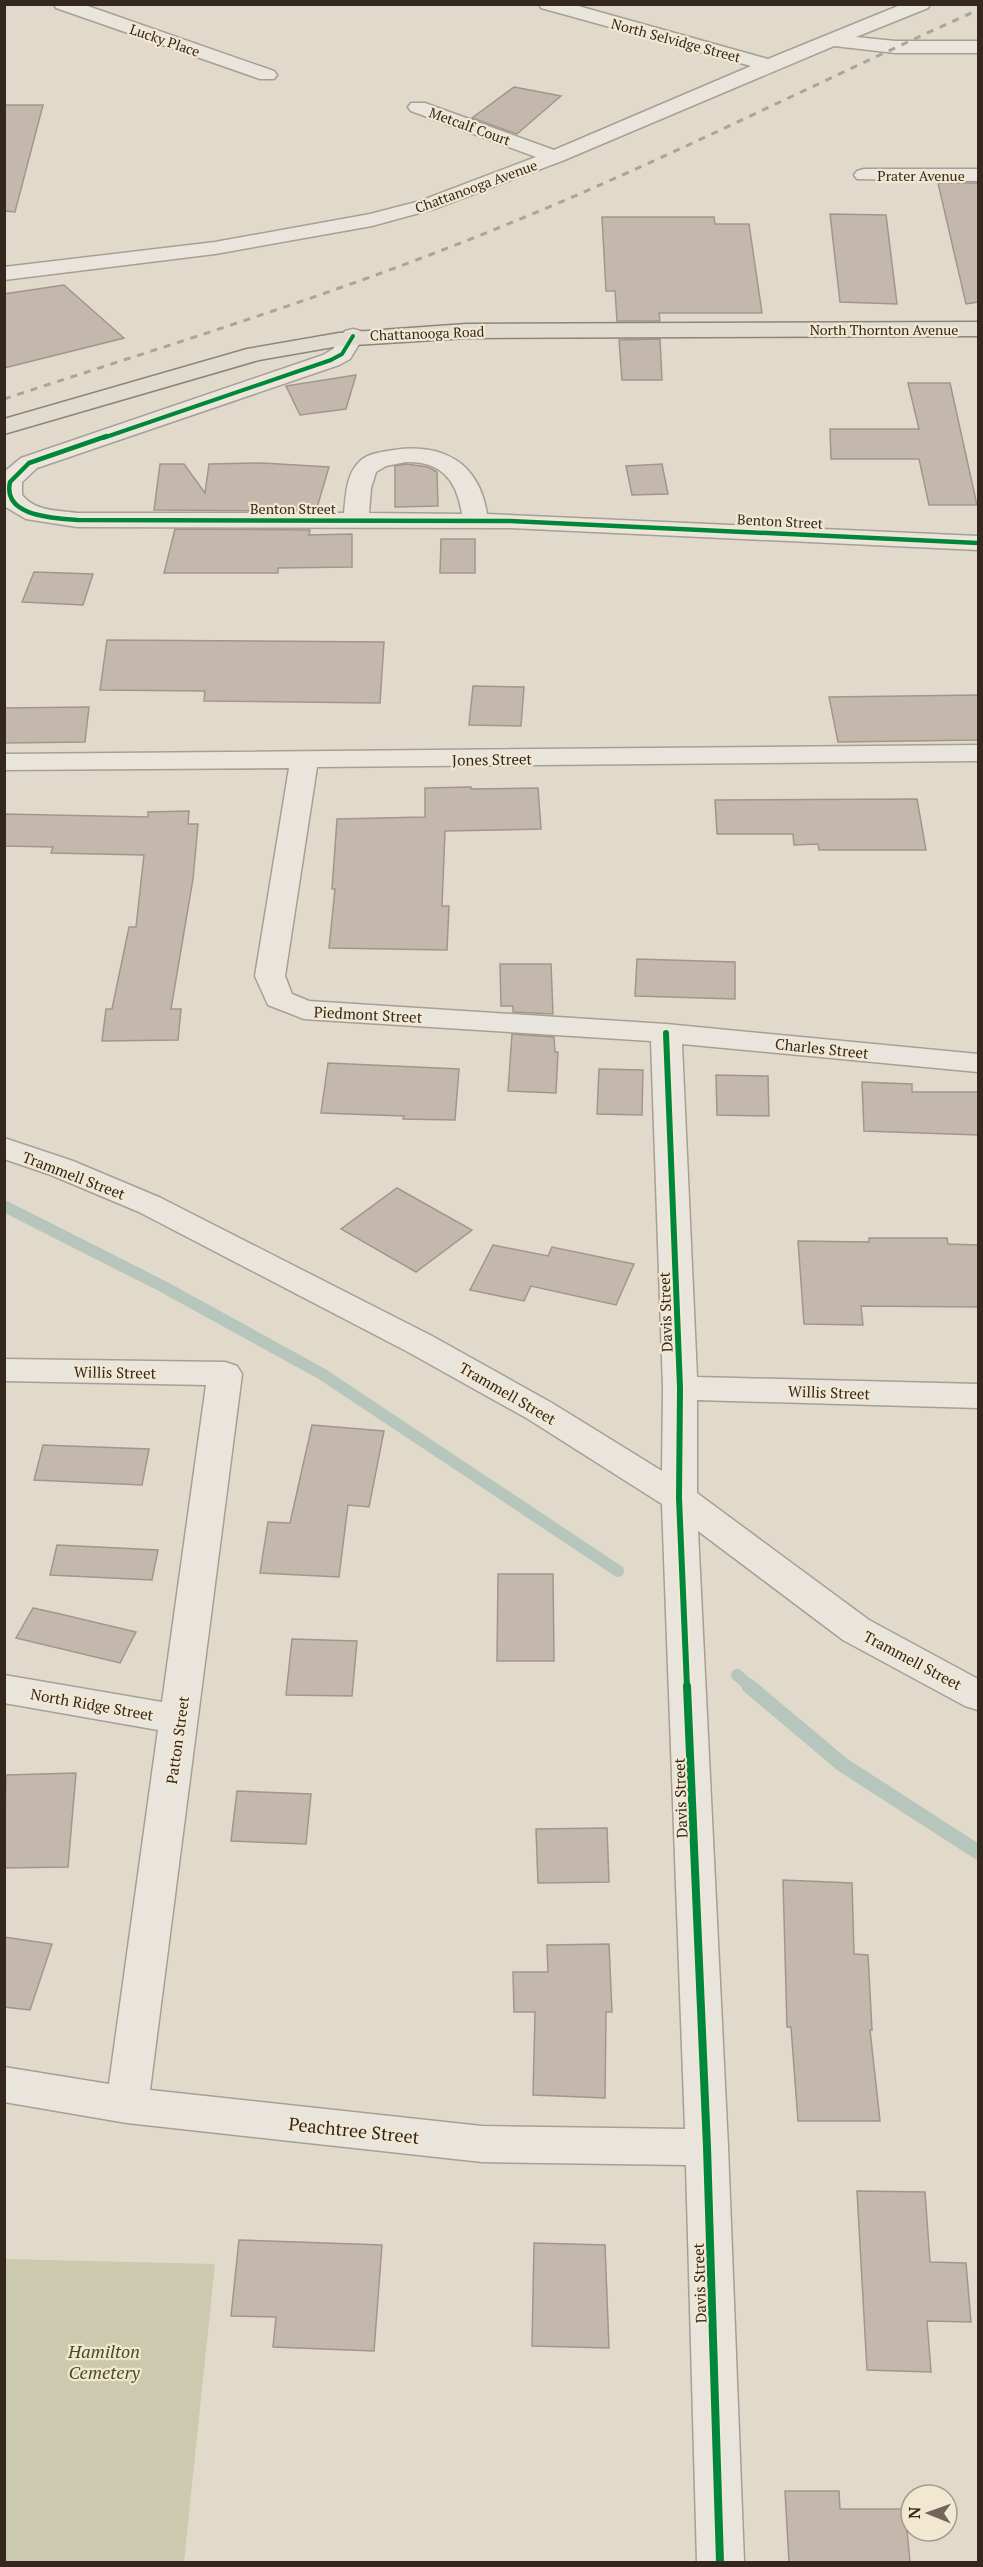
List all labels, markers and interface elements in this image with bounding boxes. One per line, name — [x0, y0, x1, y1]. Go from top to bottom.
street label: North Selvidge Street — [609, 14, 744, 67]
street label: Lucky Place — [127, 19, 203, 61]
street label: Metcalf Court — [427, 102, 514, 150]
street label: Chattanooga Avenue — [412, 155, 540, 217]
street label: Prater Avenue — [877, 166, 965, 185]
street label: North Thornton Avenue — [810, 320, 958, 339]
street label: Chattanooga Road — [369, 321, 485, 344]
street label: Benton Street — [250, 499, 337, 518]
street label: Benton Street — [737, 509, 824, 533]
street label: Jones Street — [452, 748, 533, 770]
street label: Piedmont Street — [313, 1001, 423, 1027]
street label: Charles Street — [774, 1033, 870, 1063]
street label: Trammell Street — [20, 1146, 129, 1204]
street label: Davis Street — [654, 1271, 676, 1353]
street label: Trammell Street — [456, 1357, 560, 1429]
street label: Willis Street — [74, 1361, 157, 1383]
street label: Willis Street — [788, 1381, 871, 1403]
street label: Trammell Street — [860, 1626, 966, 1694]
street label: North Ridge Street — [29, 1683, 155, 1725]
street label: Patton Street — [161, 1694, 193, 1785]
street label: Davis Street — [669, 1757, 691, 1839]
street label: Peachtree Street — [287, 2111, 421, 2149]
street label: Davis Street — [688, 2242, 710, 2324]
park label: Hamilton Cemetery — [67, 2339, 140, 2384]
north arrow — [899, 2483, 959, 2543]
text: N — [903, 2506, 925, 2519]

